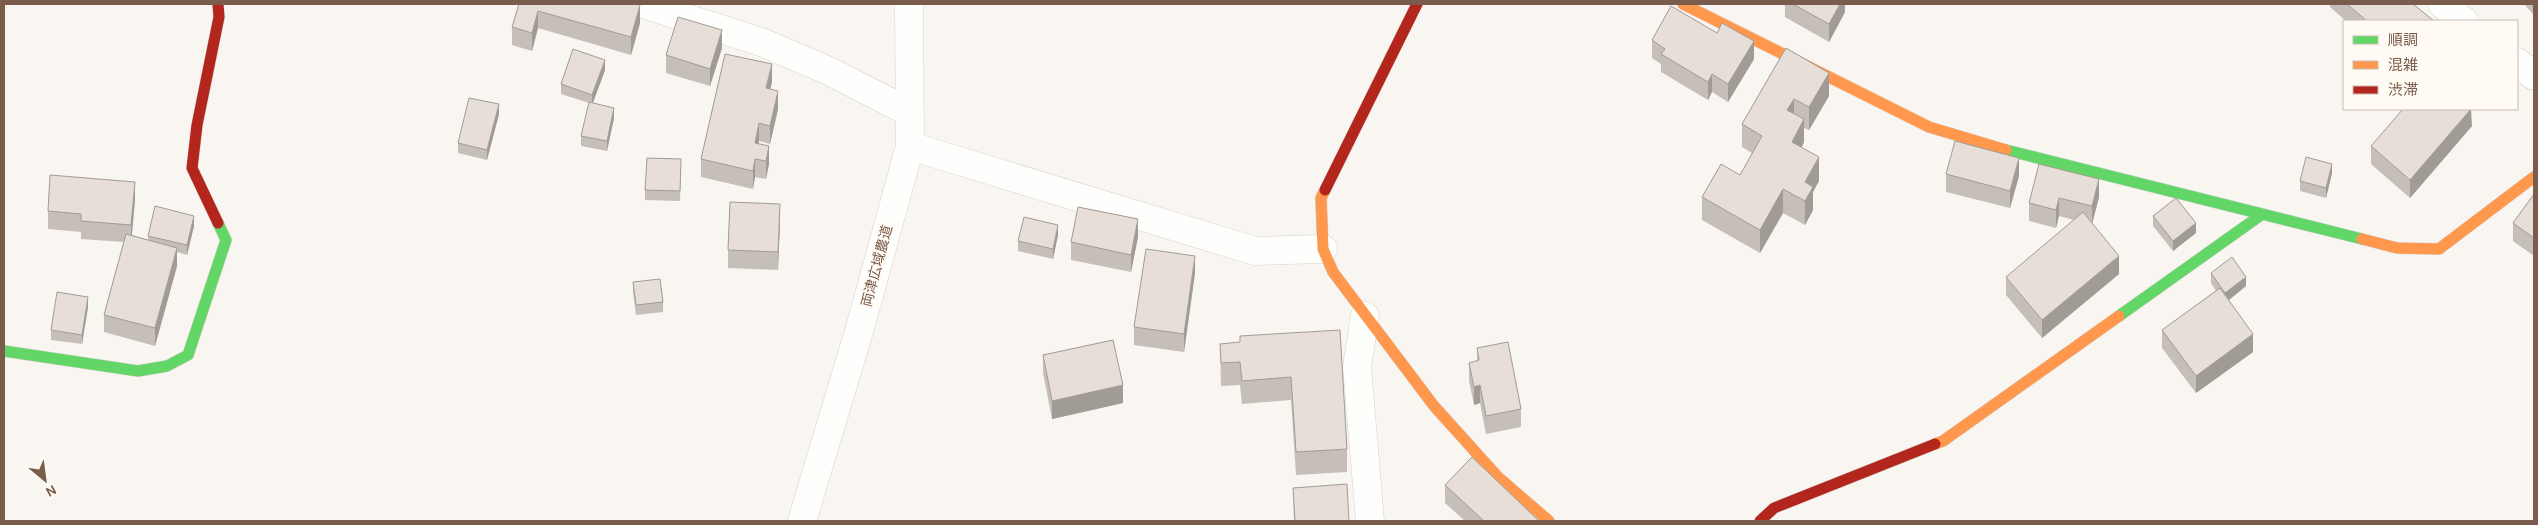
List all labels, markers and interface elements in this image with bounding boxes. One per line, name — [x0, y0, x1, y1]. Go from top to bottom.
legend — [2343, 20, 2518, 110]
text: 順調 — [2388, 31, 2418, 49]
text: 混雑 — [2388, 56, 2418, 74]
text: 渋滞 — [2388, 81, 2418, 99]
street label: 両津広域農道 — [858, 223, 896, 309]
north arrow — [20, 455, 70, 505]
text: N — [43, 481, 60, 501]

